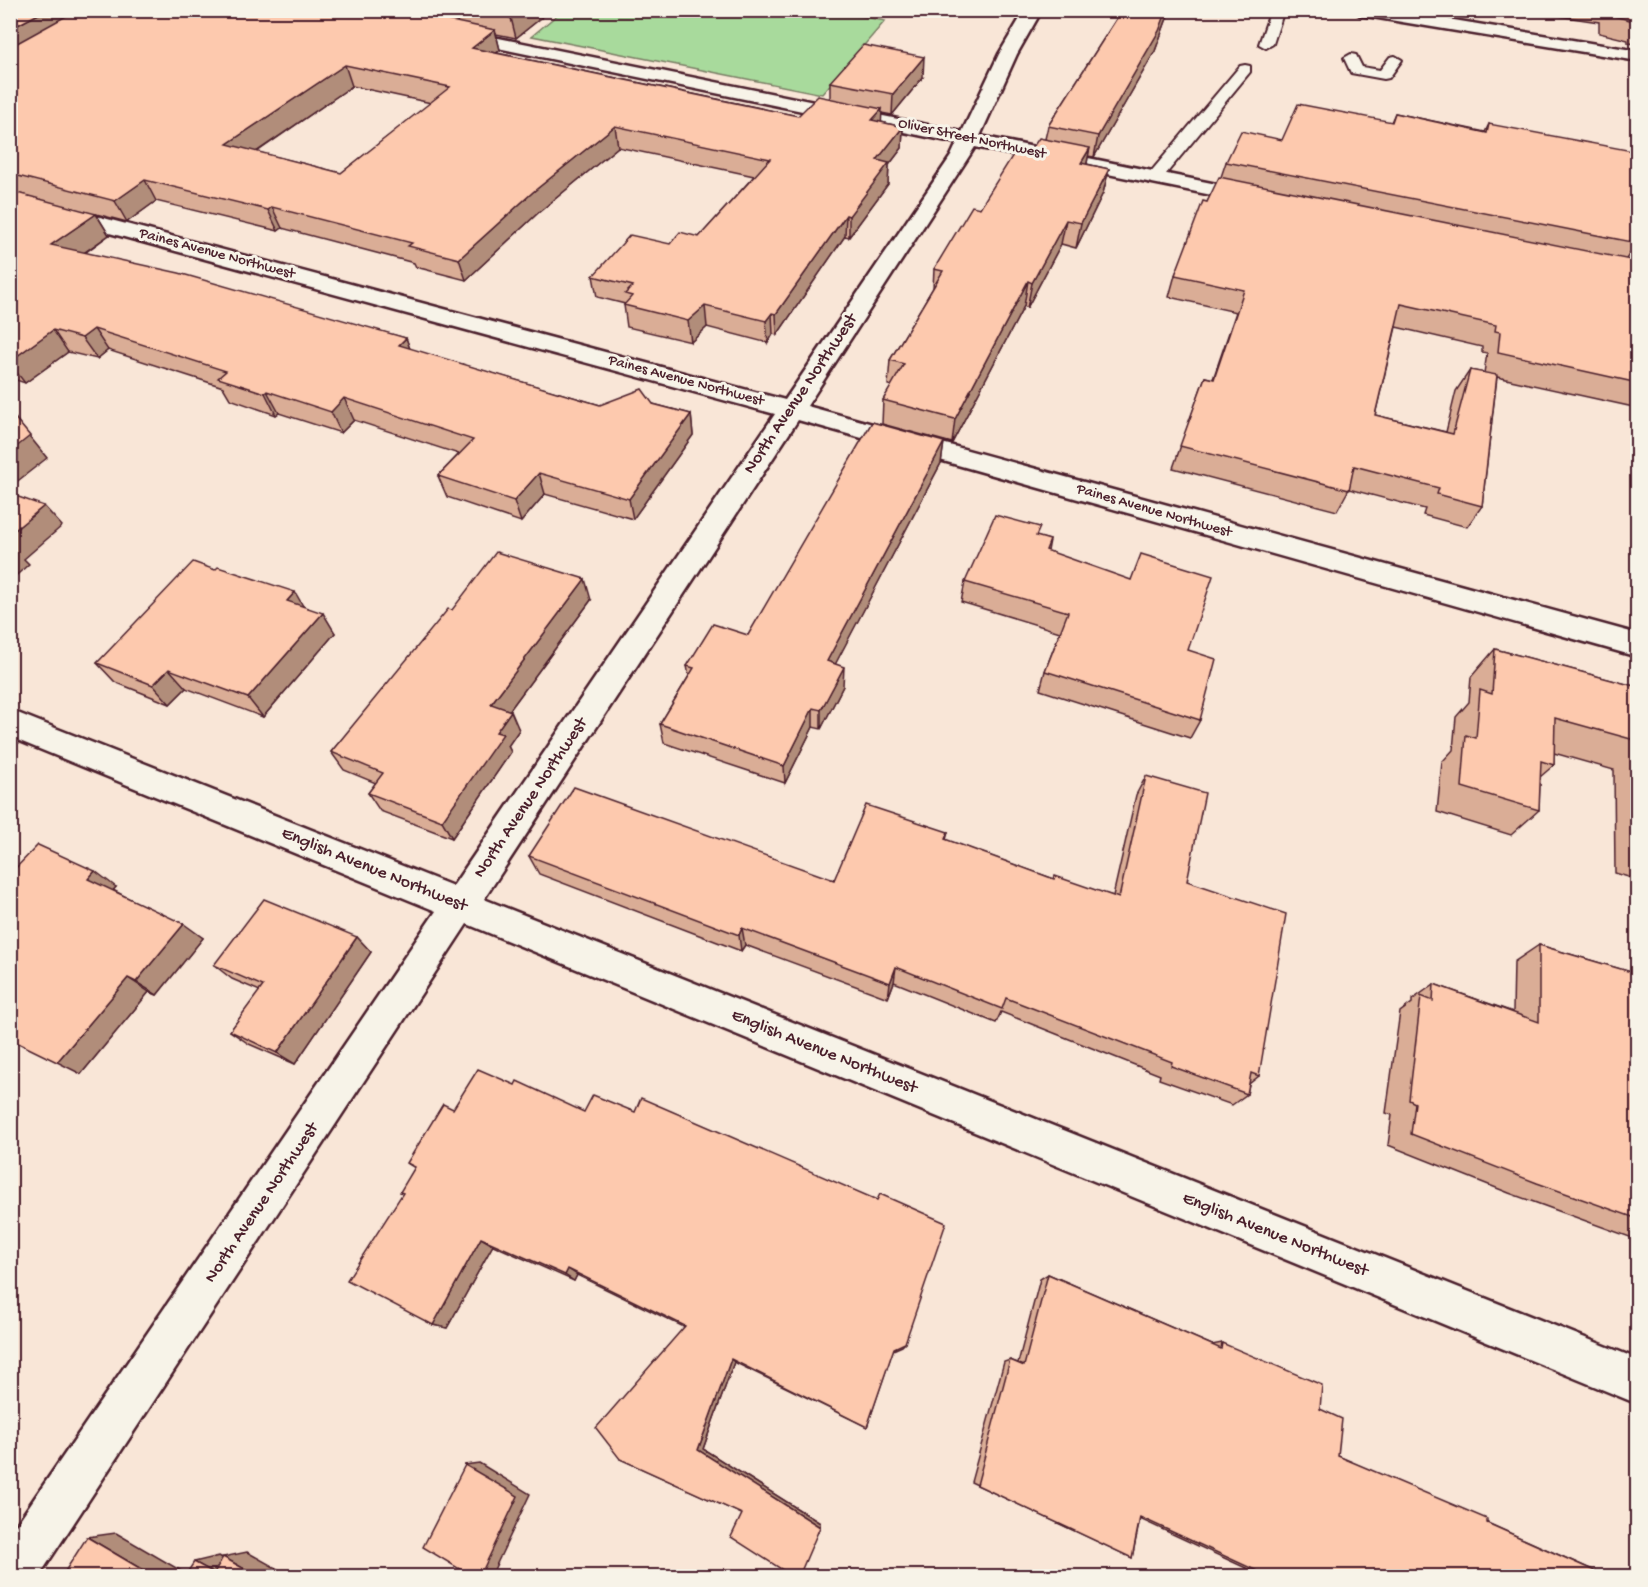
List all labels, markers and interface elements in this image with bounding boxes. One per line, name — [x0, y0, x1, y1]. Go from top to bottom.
street label: Oliver Street Northwest — [897, 115, 1049, 164]
street label: Paines Avenue Northwest — [136, 224, 299, 284]
street label: North Avenue Northwest — [739, 308, 863, 478]
street label: Paines Avenue Northwest — [605, 351, 768, 411]
street label: Paines Avenue Northwest — [1073, 480, 1235, 542]
street label: North Avenue Northwest — [469, 712, 593, 882]
street label: English Avenue Northwest — [278, 823, 471, 918]
street label: English Avenue Northwest — [728, 1005, 921, 1100]
street label: North Avenue Northwest — [200, 1117, 324, 1287]
street label: English Avenue Northwest — [1179, 1188, 1372, 1283]

